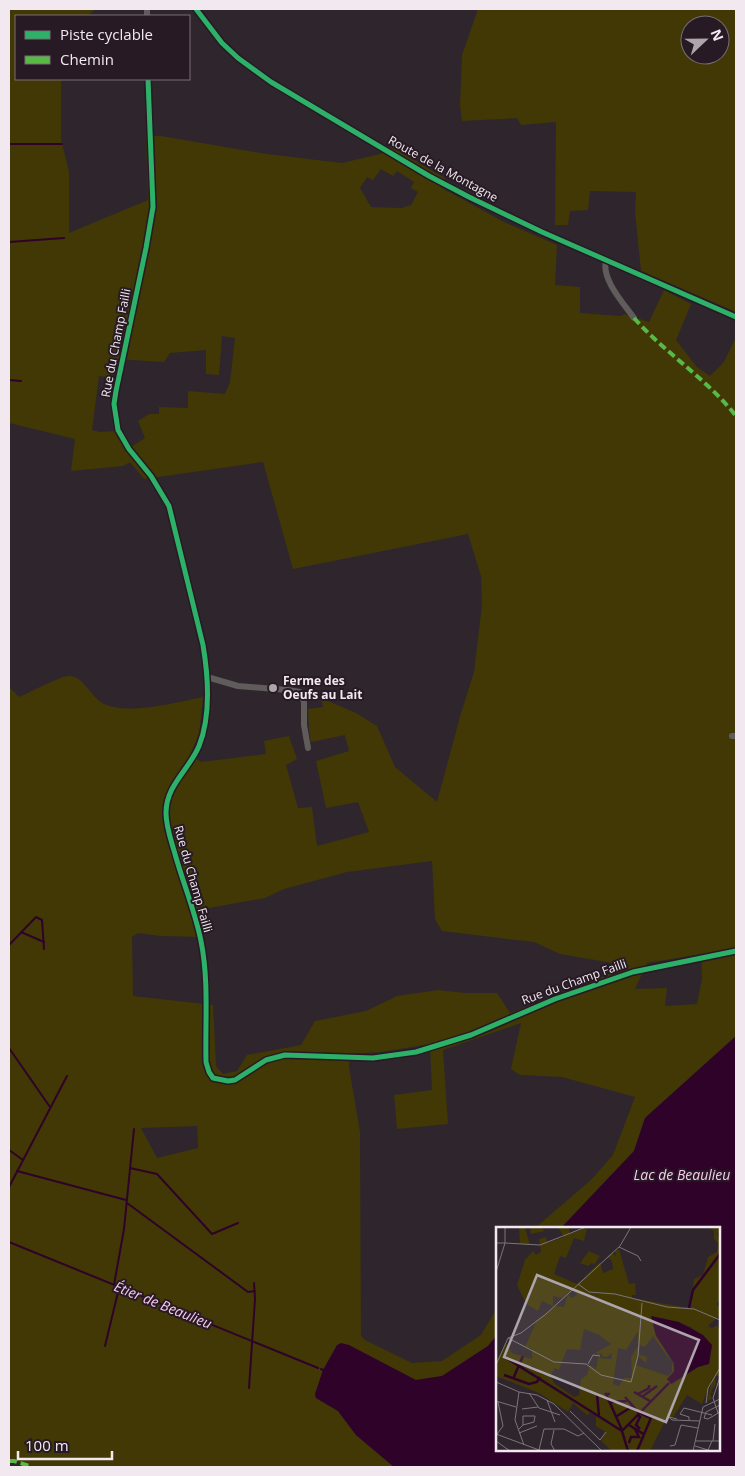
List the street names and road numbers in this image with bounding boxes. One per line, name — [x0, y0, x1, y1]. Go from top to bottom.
street label: Route de la Montagne — [385, 131, 501, 206]
street label: Rue du Champ Failli — [97, 287, 134, 399]
street label: Rue du Champ Failli — [170, 823, 217, 934]
street label: Rue du Champ Failli — [519, 955, 629, 1008]

